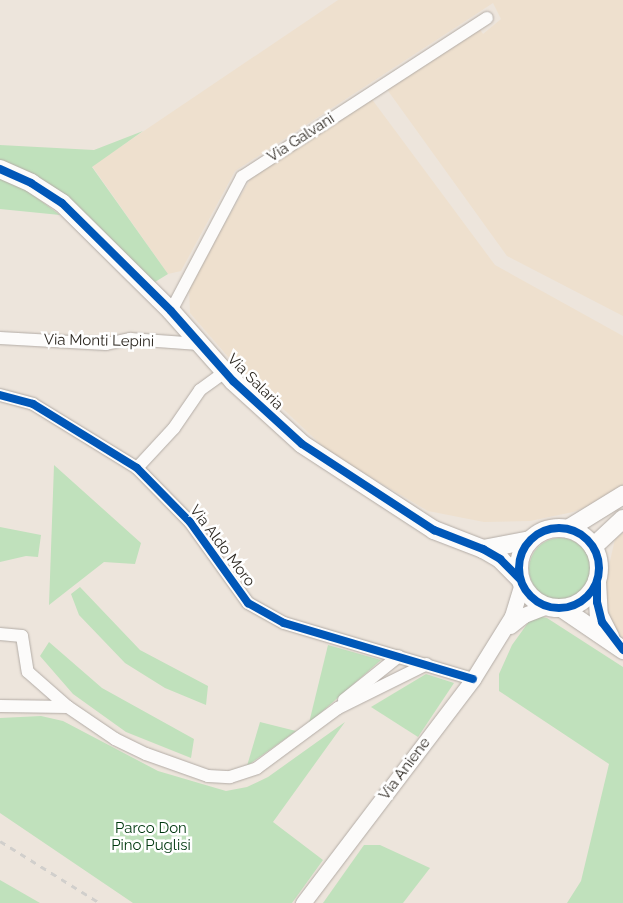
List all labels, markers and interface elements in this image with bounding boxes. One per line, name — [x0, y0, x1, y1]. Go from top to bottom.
street label: Via Galvani — [264, 110, 338, 166]
street label: Via Monti Lepini — [44, 331, 154, 351]
street label: Via Salaria — [223, 350, 287, 414]
street label: Via Aldo Moro — [185, 502, 259, 590]
street label: Via Aniene — [376, 734, 434, 804]
park label: Parco Don Pino Puglisi — [111, 819, 191, 854]

